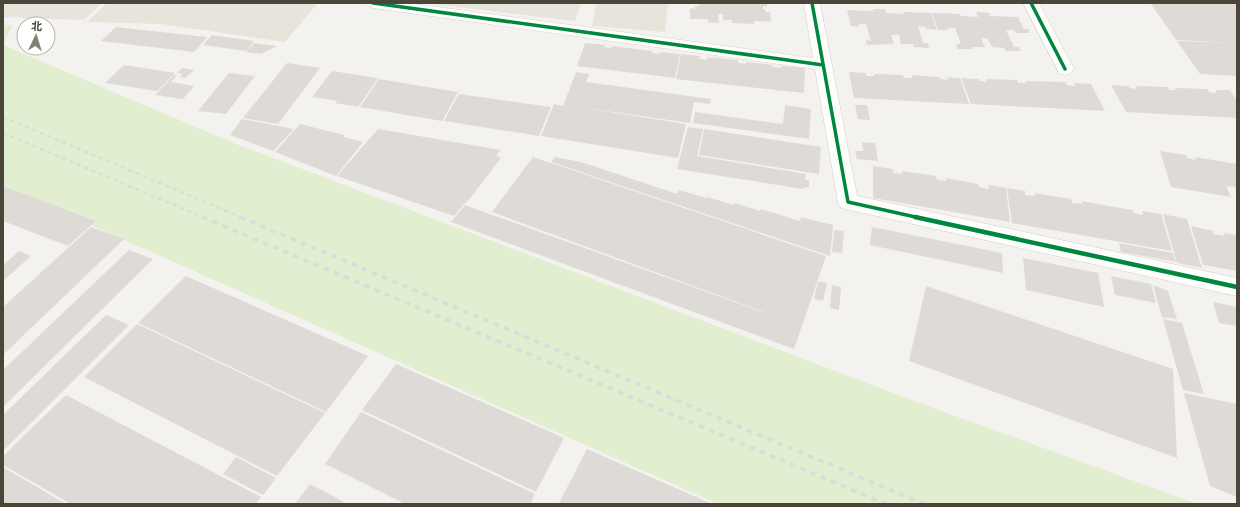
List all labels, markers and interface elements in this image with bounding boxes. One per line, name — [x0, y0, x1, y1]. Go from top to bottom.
north arrow — [16, 16, 56, 56]
text: 北 — [31, 20, 43, 33]

